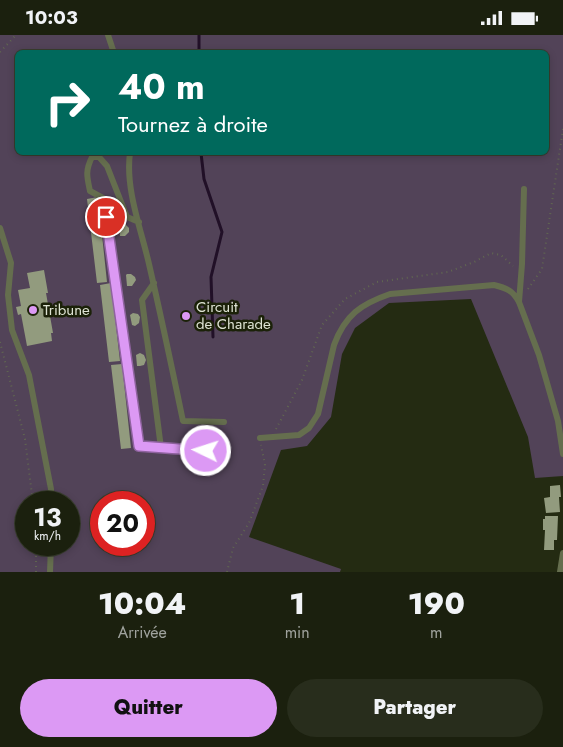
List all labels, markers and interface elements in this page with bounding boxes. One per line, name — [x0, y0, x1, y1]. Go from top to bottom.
text: 10:03 — [25, 4, 78, 31]
text: 40 m — [118, 62, 205, 112]
icon: right — [35, 70, 100, 135]
text: Tournez à droite — [118, 108, 268, 140]
pin — [85, 196, 127, 238]
icon: arrive — [92, 203, 120, 231]
place label: Circuit de Charade — [196, 296, 271, 335]
place label: Tribune — [43, 299, 90, 321]
marker: Tribune — [27, 304, 39, 316]
marker: Circuit de Charade — [180, 310, 192, 322]
position arrow — [179, 424, 231, 476]
speed limit sign: 20 — [90, 491, 155, 556]
text: 13 — [33, 499, 62, 535]
text: km/h — [34, 527, 61, 545]
text: 10:04 — [98, 582, 187, 625]
text: 1 — [289, 582, 305, 625]
text: 190 — [408, 582, 465, 625]
text: Arrivée — [118, 621, 167, 644]
text: min — [285, 621, 310, 644]
text: m — [430, 621, 443, 644]
button: Quitter — [20, 679, 277, 737]
button: Partager — [287, 679, 543, 737]

